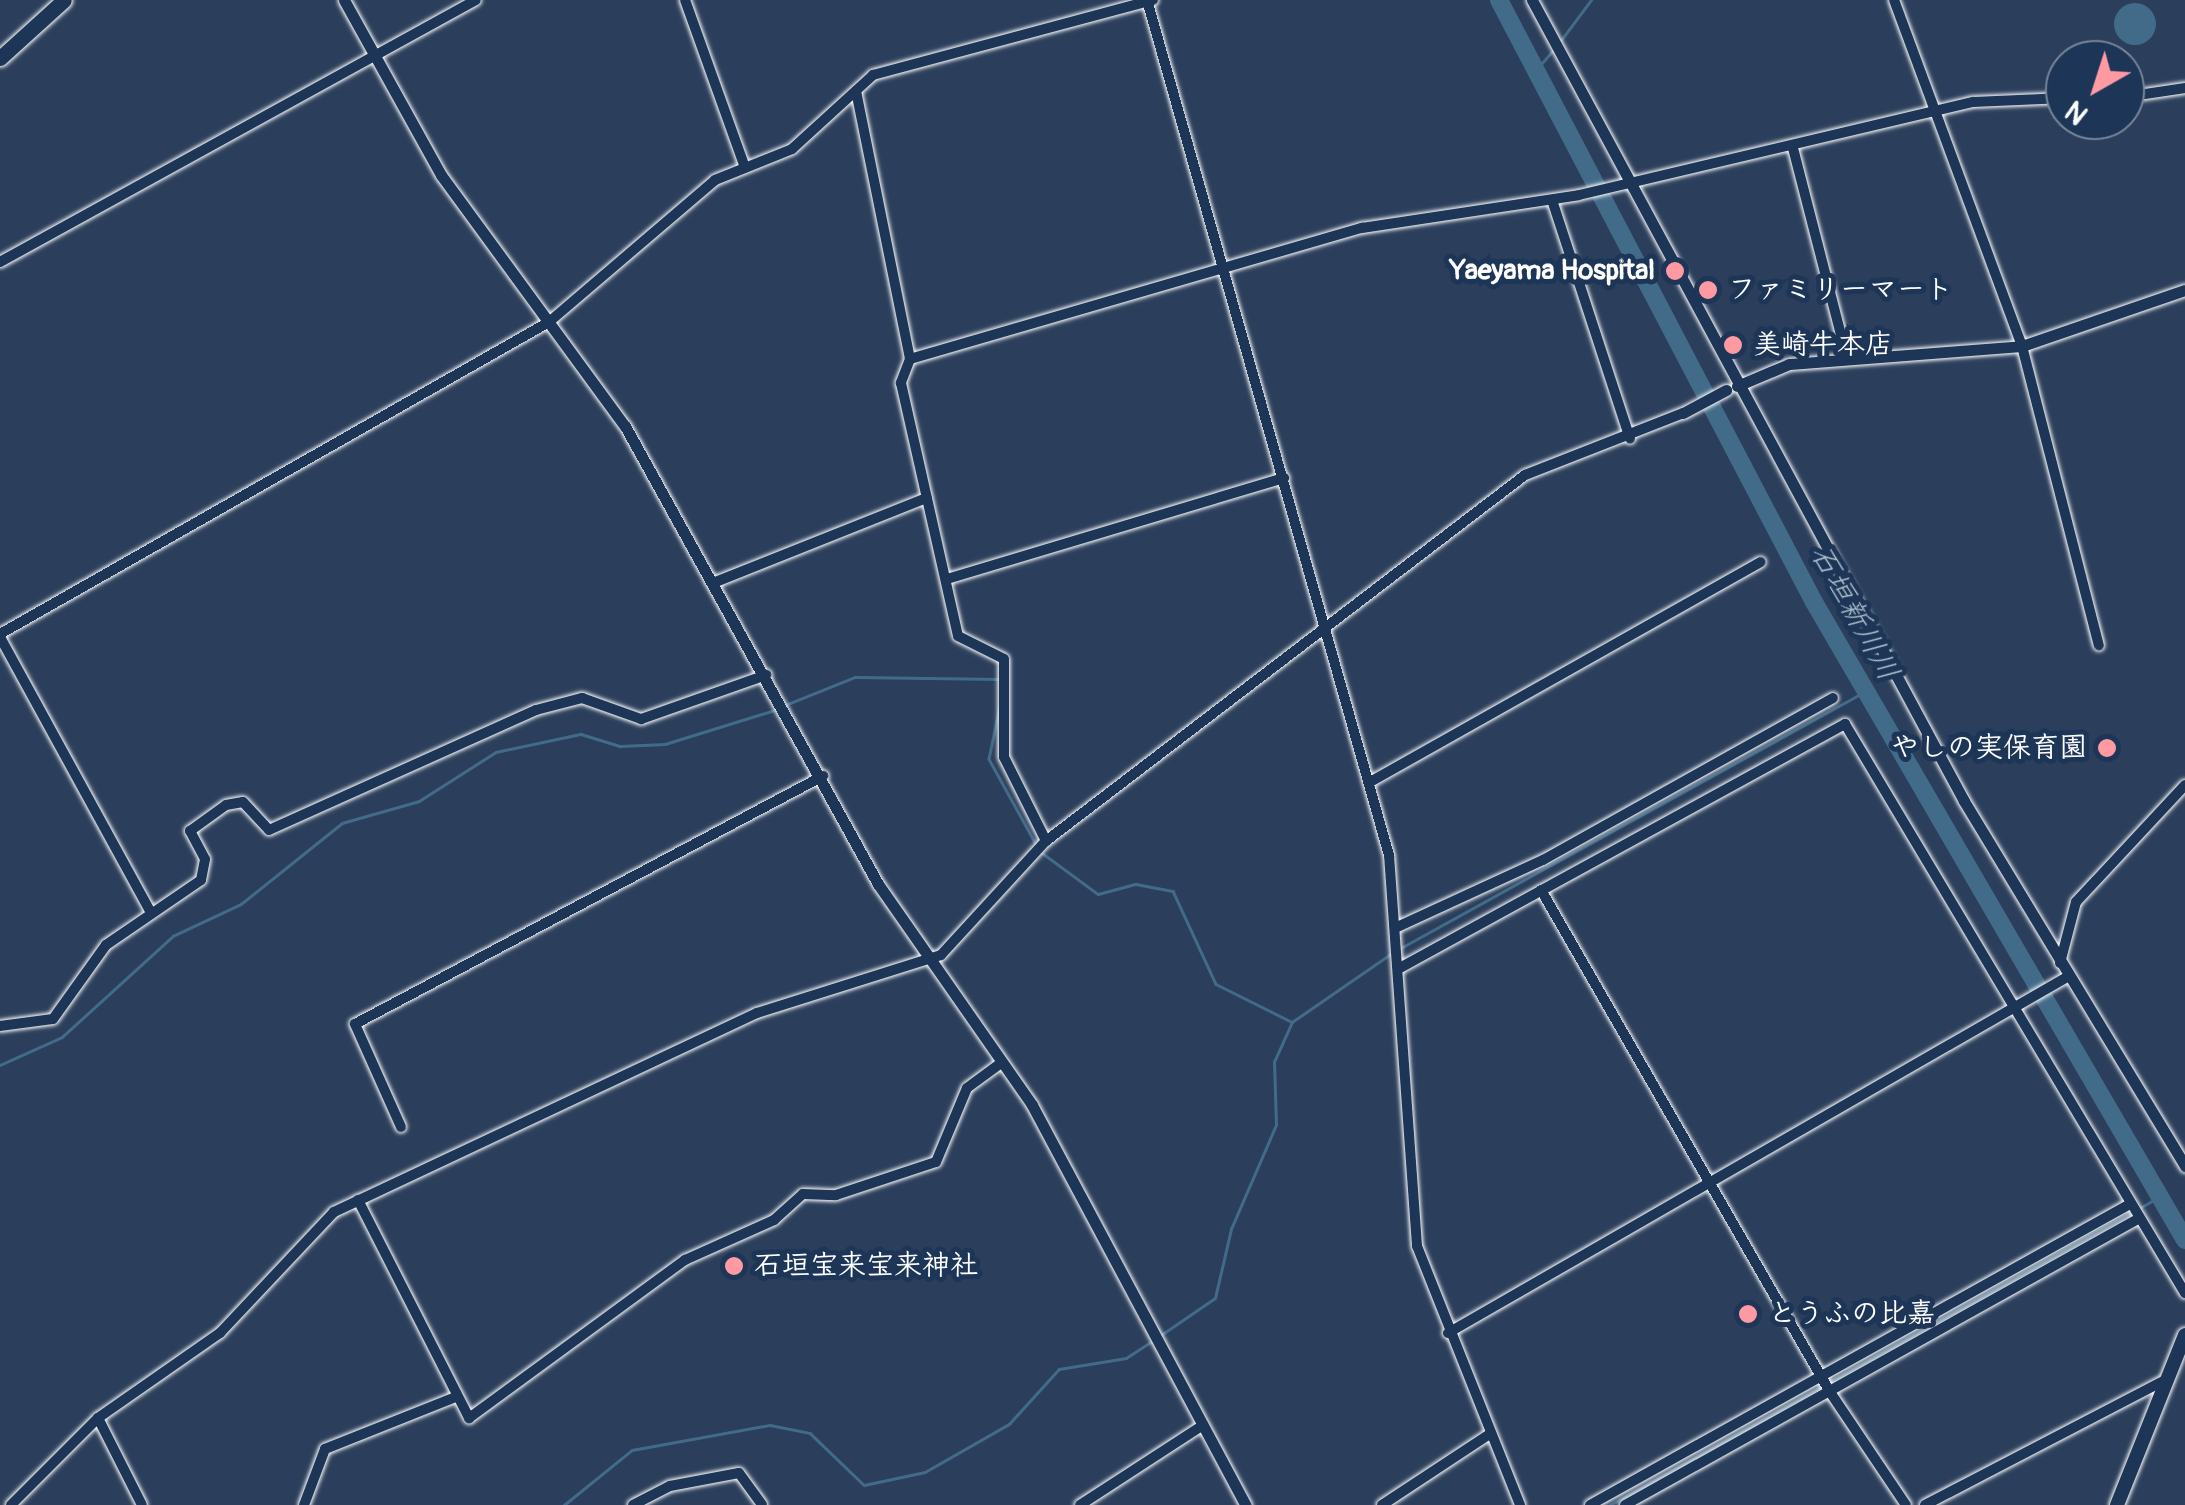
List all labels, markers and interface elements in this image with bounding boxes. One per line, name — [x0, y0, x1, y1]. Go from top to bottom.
north arrow — [2045, 40, 2145, 140]
text: N — [2059, 93, 2095, 132]
place label: Yaeyama Hospital — [1450, 254, 1655, 288]
marker: Yaeyama Hospital — [1664, 260, 1686, 282]
place label: ファミリーマート — [1728, 273, 1952, 307]
marker: ファミリーマート — [1697, 279, 1719, 301]
place label: 美崎牛本店 — [1753, 328, 1893, 362]
marker: 美崎牛本店 — [1722, 334, 1744, 356]
water label: 石垣新川川 — [1802, 539, 1906, 687]
place label: やしの実保育園 — [1891, 731, 2087, 765]
marker: やしの実保育園 — [2096, 737, 2118, 759]
place label: 石垣宝来宝来神社 — [754, 1249, 978, 1283]
marker: 石垣宝来宝来神社 — [723, 1255, 745, 1277]
place label: とうふの比嘉 — [1768, 1297, 1936, 1331]
marker: とうふの比嘉 — [1737, 1303, 1759, 1325]

